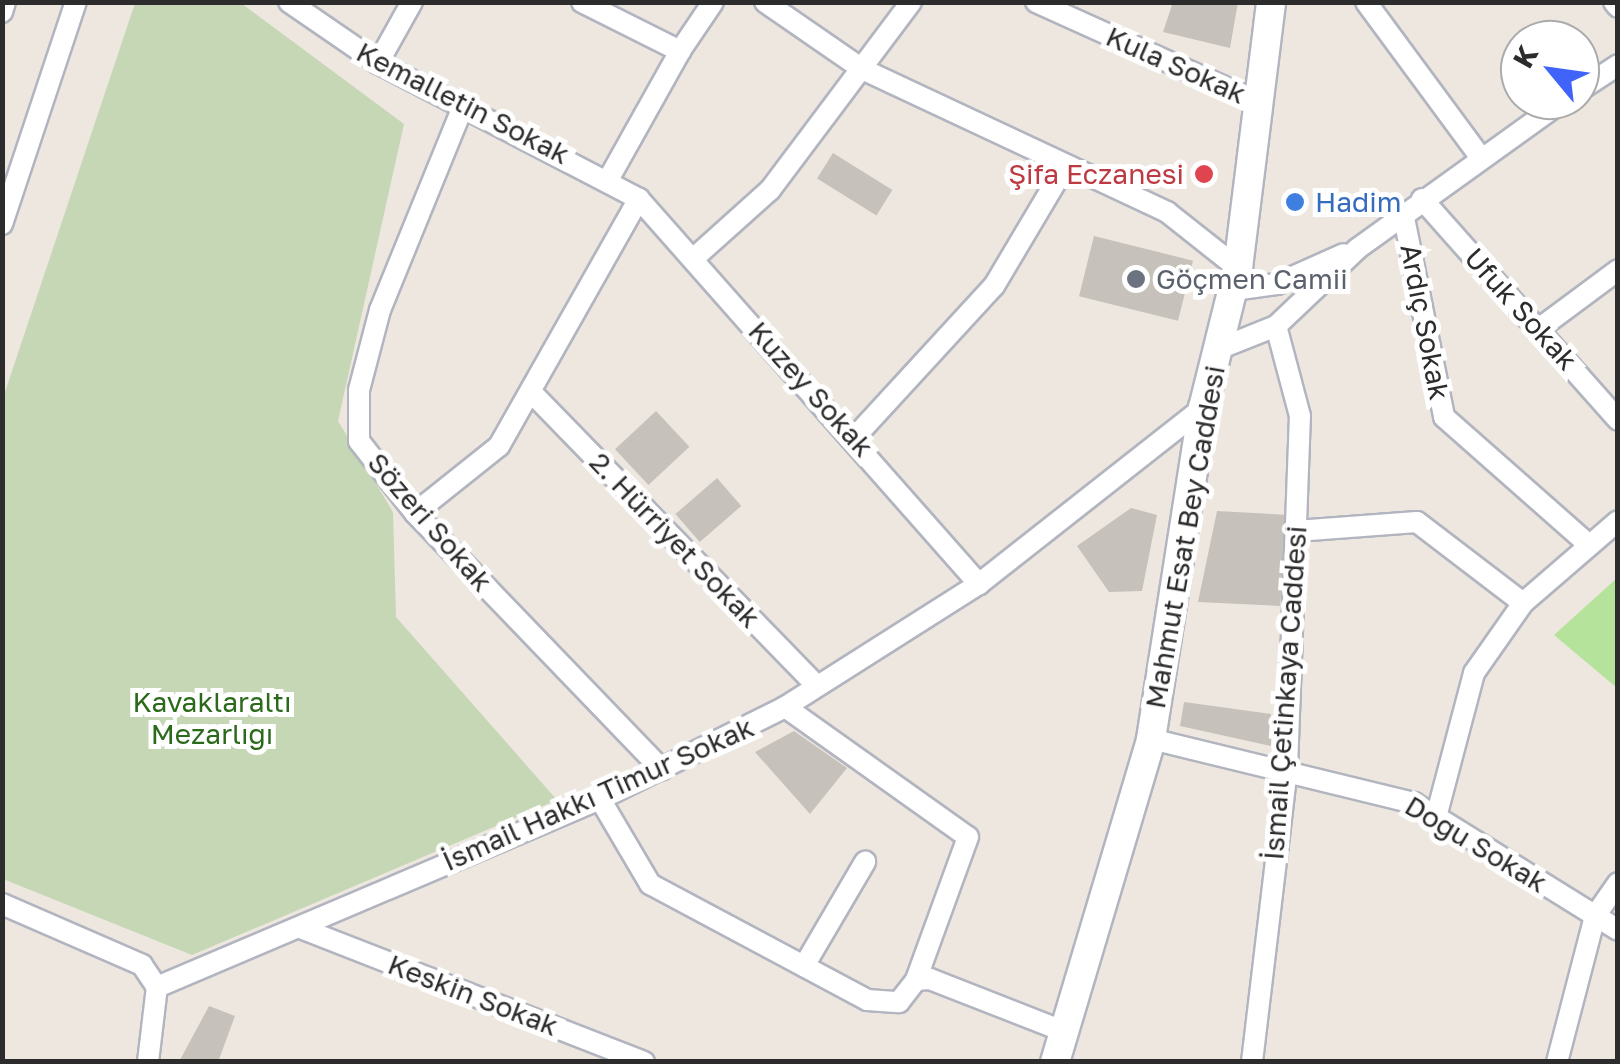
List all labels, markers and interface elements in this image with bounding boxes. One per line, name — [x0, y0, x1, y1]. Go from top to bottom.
street label: Kula Sokak — [1101, 19, 1251, 111]
north arrow — [1500, 20, 1600, 120]
street label: Kemalletin Sokak — [351, 35, 575, 171]
text: K — [1506, 39, 1544, 73]
place label: Şifa Eczanesi — [1008, 157, 1184, 191]
marker: Şifa Eczanesi — [1193, 163, 1215, 185]
place label: Hadim — [1315, 185, 1402, 219]
marker: Hadim — [1284, 191, 1306, 213]
street label: Ardıç Sokak — [1393, 241, 1457, 403]
street label: Ufuk Sokak — [1458, 241, 1584, 377]
place label: Göçmen Camii — [1156, 262, 1348, 296]
marker: Göçmen Camii — [1125, 268, 1147, 290]
street label: Kuzey Sokak — [742, 315, 880, 463]
street label: Mahmut Esat Bey Caddesi — [1138, 363, 1232, 711]
street label: 2. Hürriyet Sokak — [583, 445, 767, 635]
street label: Sözeri Sokak — [361, 446, 499, 598]
street label: İsmail Çetinkaya Caddesi — [1257, 525, 1313, 861]
park label: Kavaklaraltı Mezarlığı — [132, 685, 292, 751]
street label: İsmail Hakkı Timur Sokak — [437, 710, 759, 878]
street label: Doğu Sokak — [1399, 789, 1553, 899]
street label: Keskin Sokak — [383, 947, 563, 1043]

